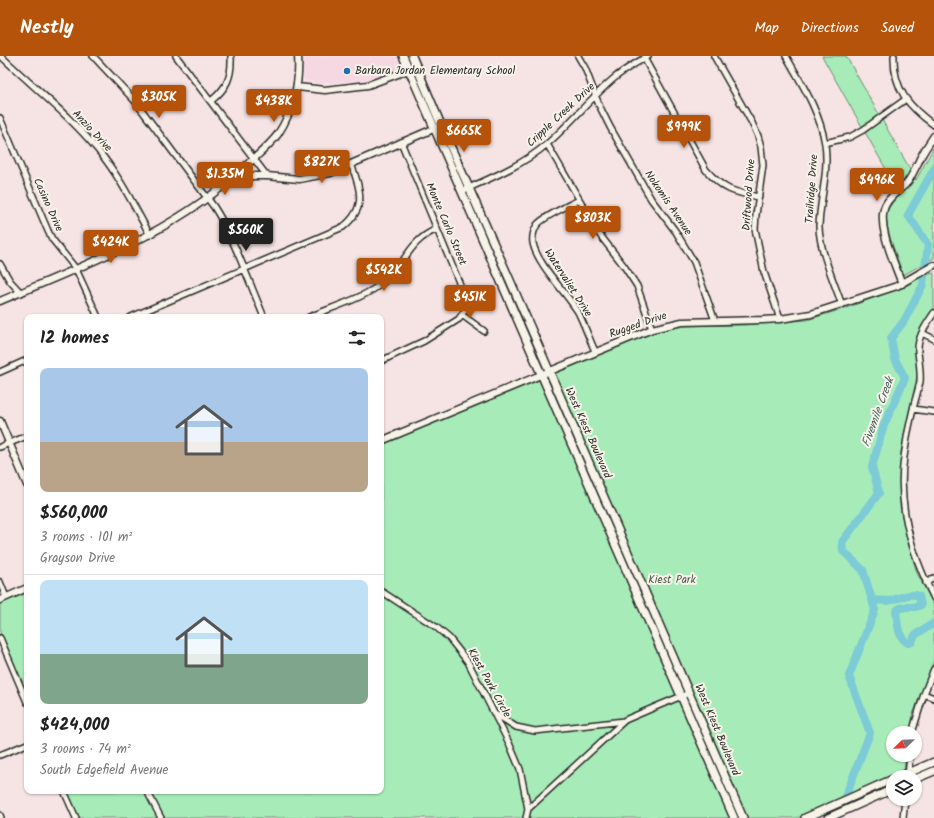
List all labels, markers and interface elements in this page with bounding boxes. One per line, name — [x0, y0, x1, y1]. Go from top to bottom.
text: Nestly — [20, 13, 74, 43]
text: Map — [754, 17, 779, 39]
text: Directions — [801, 17, 859, 39]
text: Saved — [881, 17, 914, 39]
place label: Barbara Jordan Elementary School — [355, 62, 516, 80]
marker: Barbara Jordan Elementary School — [342, 66, 352, 76]
street label: Cripple Creek Drive — [523, 78, 599, 152]
pin: $305K — [131, 85, 187, 119]
text: $305K — [141, 87, 177, 108]
pin: $438K — [246, 89, 302, 123]
text: $438K — [255, 91, 293, 112]
street label: Anzio Drive — [68, 106, 116, 156]
pin: $999K — [656, 115, 712, 149]
text: $999K — [666, 117, 702, 138]
pin: $665K — [436, 119, 492, 153]
text: $665K — [446, 121, 482, 142]
pin: $827K — [294, 150, 350, 184]
text: $827K — [304, 152, 340, 173]
street label: Trailridge Drive — [801, 154, 823, 224]
street label: Driftwood Drive — [738, 158, 760, 232]
pin: $1.35M — [192, 162, 258, 196]
text: $1.35M — [206, 164, 244, 185]
street label: Nokomis Avenue — [639, 167, 697, 239]
pin: $496K — [849, 168, 905, 202]
text: $496K — [859, 170, 895, 191]
street label: Casino Drive — [28, 175, 68, 235]
street label: Monte Carlo Street — [420, 180, 472, 269]
pin: $803K — [565, 206, 621, 240]
text: $803K — [575, 208, 611, 229]
pin: $560K — [218, 218, 274, 252]
text: $560K — [228, 220, 264, 241]
pin: $424K — [83, 230, 139, 264]
text: $424K — [92, 232, 130, 253]
street label: Watervaliet Drive — [539, 245, 597, 321]
pin: $542K — [356, 258, 412, 292]
text: $542K — [366, 260, 402, 281]
pin: $451K — [442, 285, 498, 319]
text: $451K — [453, 287, 487, 308]
street label: Rugged Drive — [607, 307, 669, 343]
text: 12 homes — [40, 325, 109, 352]
icon: filters — [346, 327, 368, 349]
water label: Fivemile Creek — [857, 372, 900, 449]
street label: West Kiest Boulevard — [560, 384, 616, 482]
icon: home — [168, 394, 240, 466]
text: $560,000 — [40, 500, 107, 527]
text: 3 rooms · 101 m² — [40, 527, 132, 548]
text: Grayson Drive — [40, 548, 115, 569]
park label: Kiest Park — [648, 571, 697, 589]
icon: home — [168, 606, 240, 678]
street label: Kiest Park Circle — [462, 645, 516, 721]
street label: West Kiest Boulevard — [690, 681, 745, 779]
text: $424,000 — [40, 712, 109, 739]
north arrow — [886, 726, 922, 762]
map controls — [886, 726, 922, 806]
text: 3 rooms · 74 m² — [40, 739, 131, 760]
text: South Edgefield Avenue — [40, 760, 168, 781]
button: layers — [886, 770, 922, 806]

